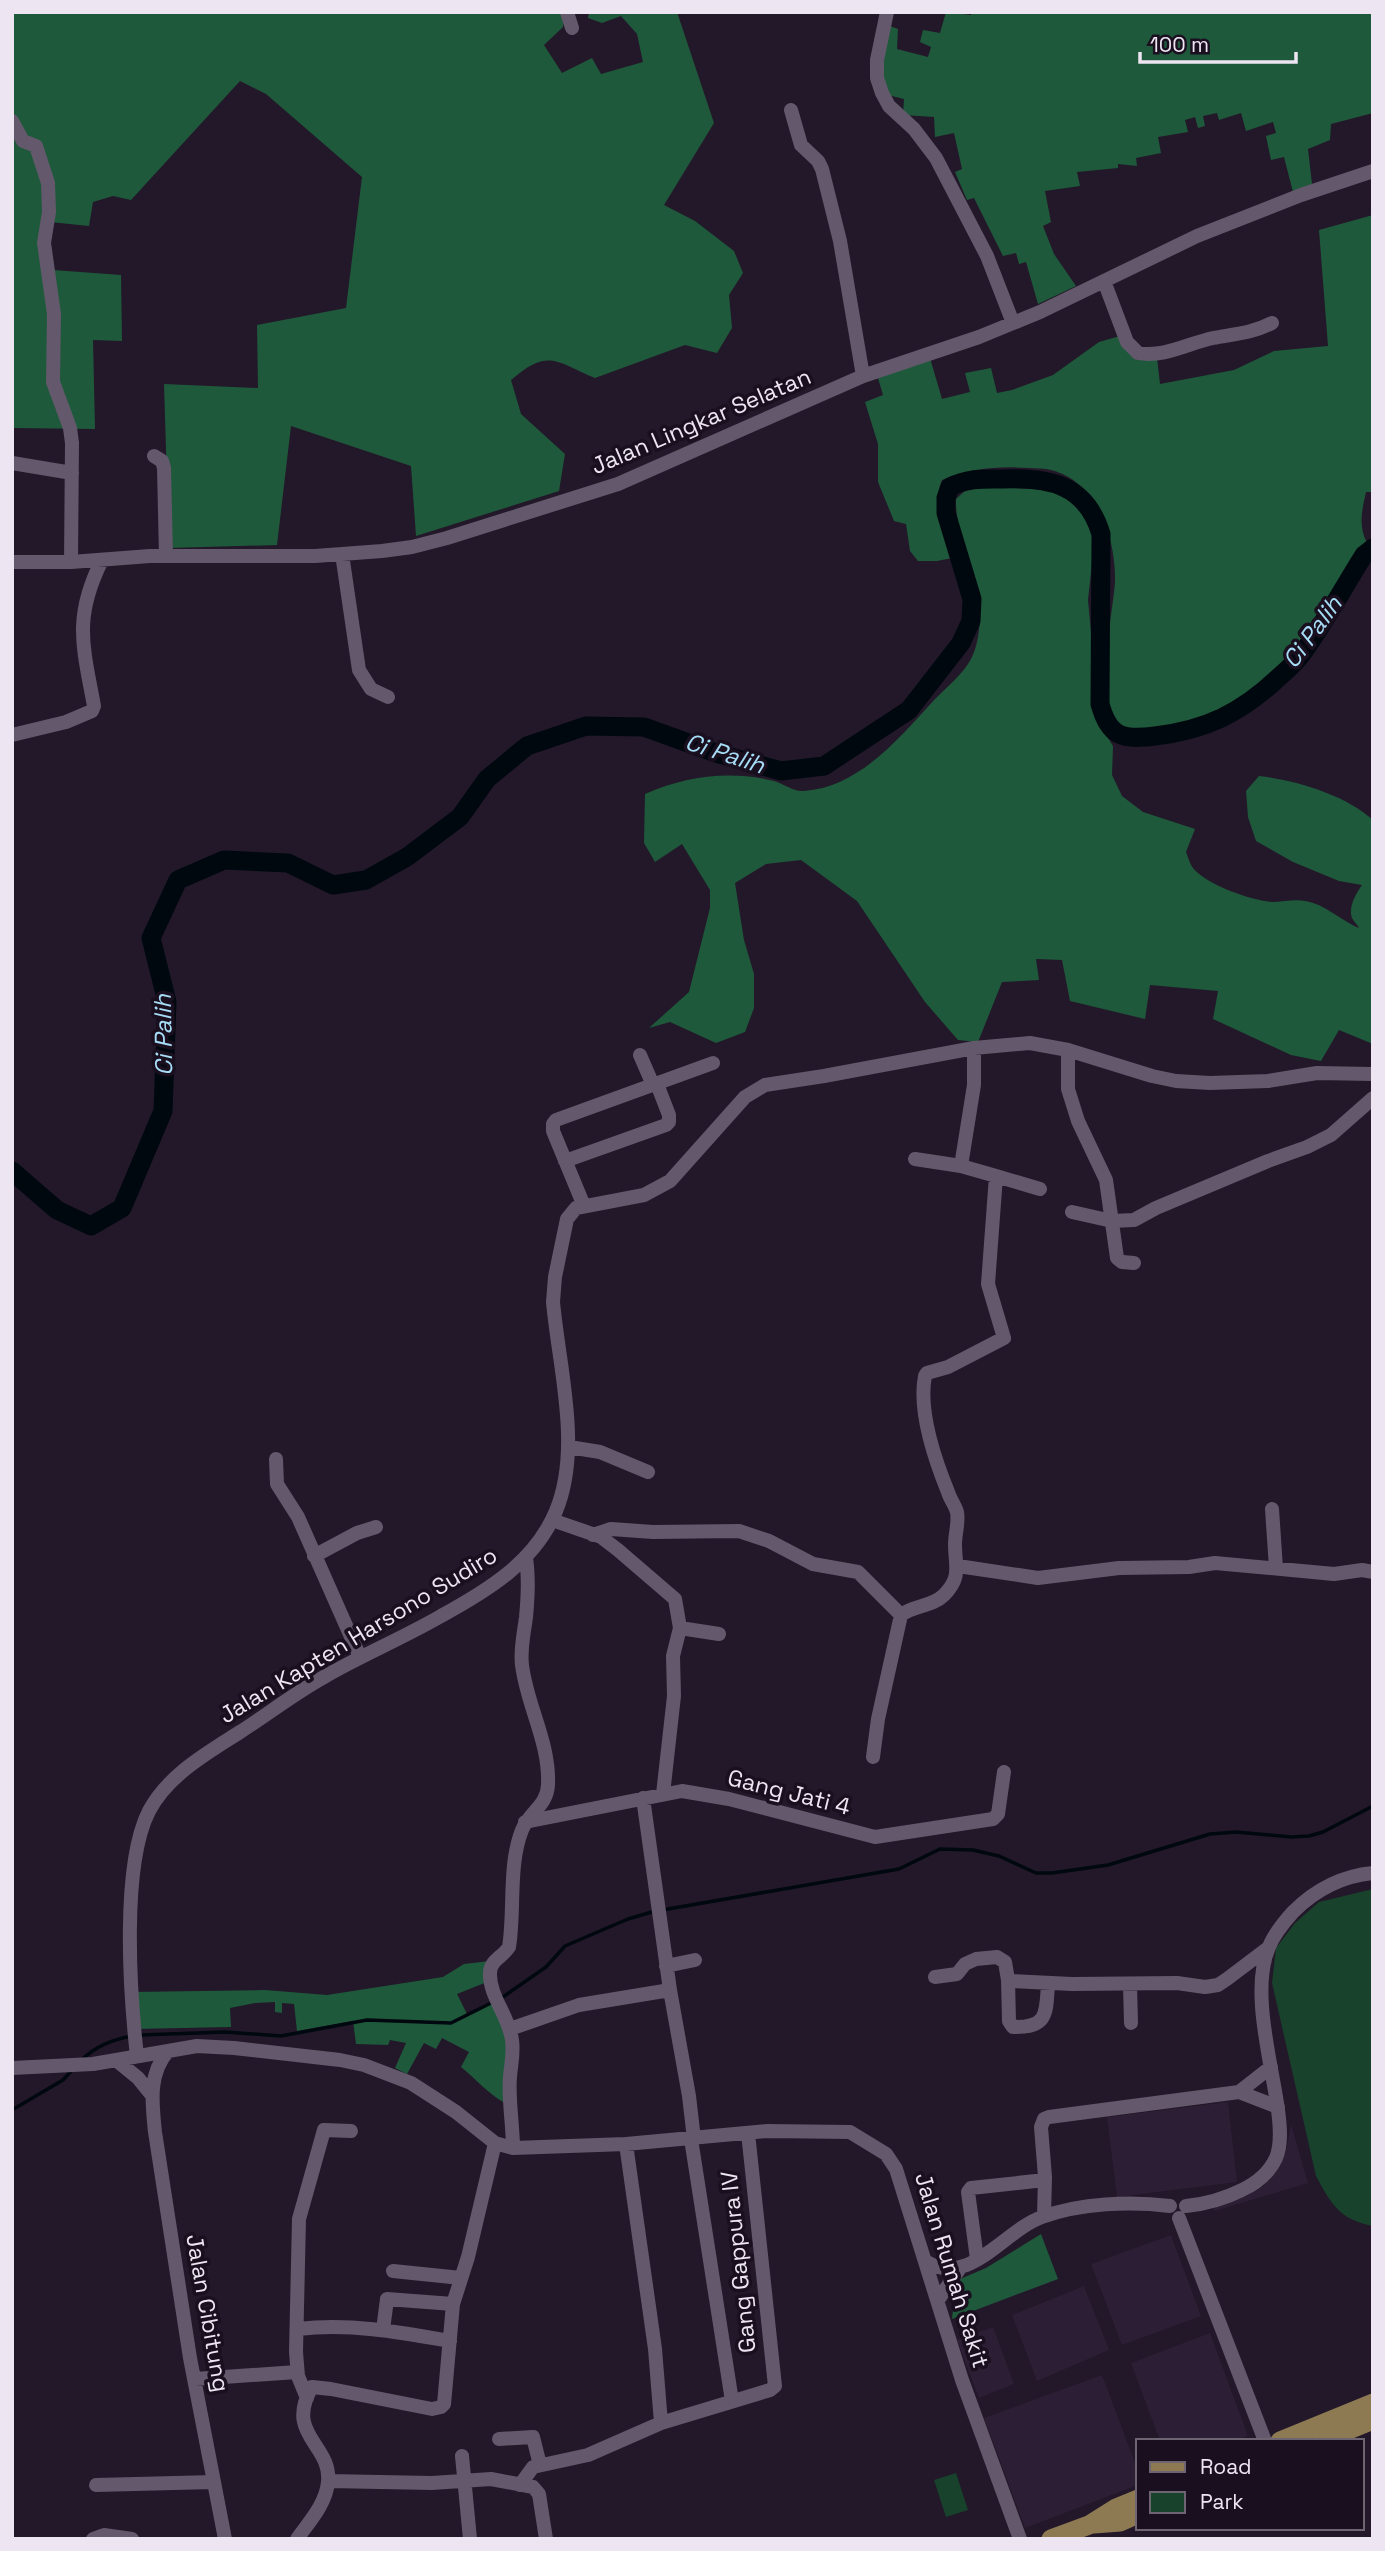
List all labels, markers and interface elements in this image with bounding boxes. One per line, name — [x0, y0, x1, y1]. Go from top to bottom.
scale bar — [1140, 21, 1296, 65]
text: 100 m — [1150, 31, 1209, 58]
street label: Jalan Lingkar Selatan — [587, 361, 815, 481]
water label: Ci Palih — [1275, 589, 1349, 674]
water label: Ci Palih — [681, 726, 770, 781]
water label: Ci Palih — [147, 993, 179, 1076]
street label: Jalan Kapten Harsono Sudiro — [214, 1540, 502, 1730]
street label: Gang Jati 4 — [725, 1762, 853, 1822]
street label: Jalan Rumah Sakit — [908, 2169, 996, 2371]
street label: Gang Gappura IV — [714, 2170, 762, 2354]
street label: Jalan Cibitung — [179, 2232, 237, 2394]
legend — [1136, 2439, 1364, 2530]
text: Road — [1200, 2453, 1252, 2480]
text: Park — [1200, 2488, 1244, 2515]

